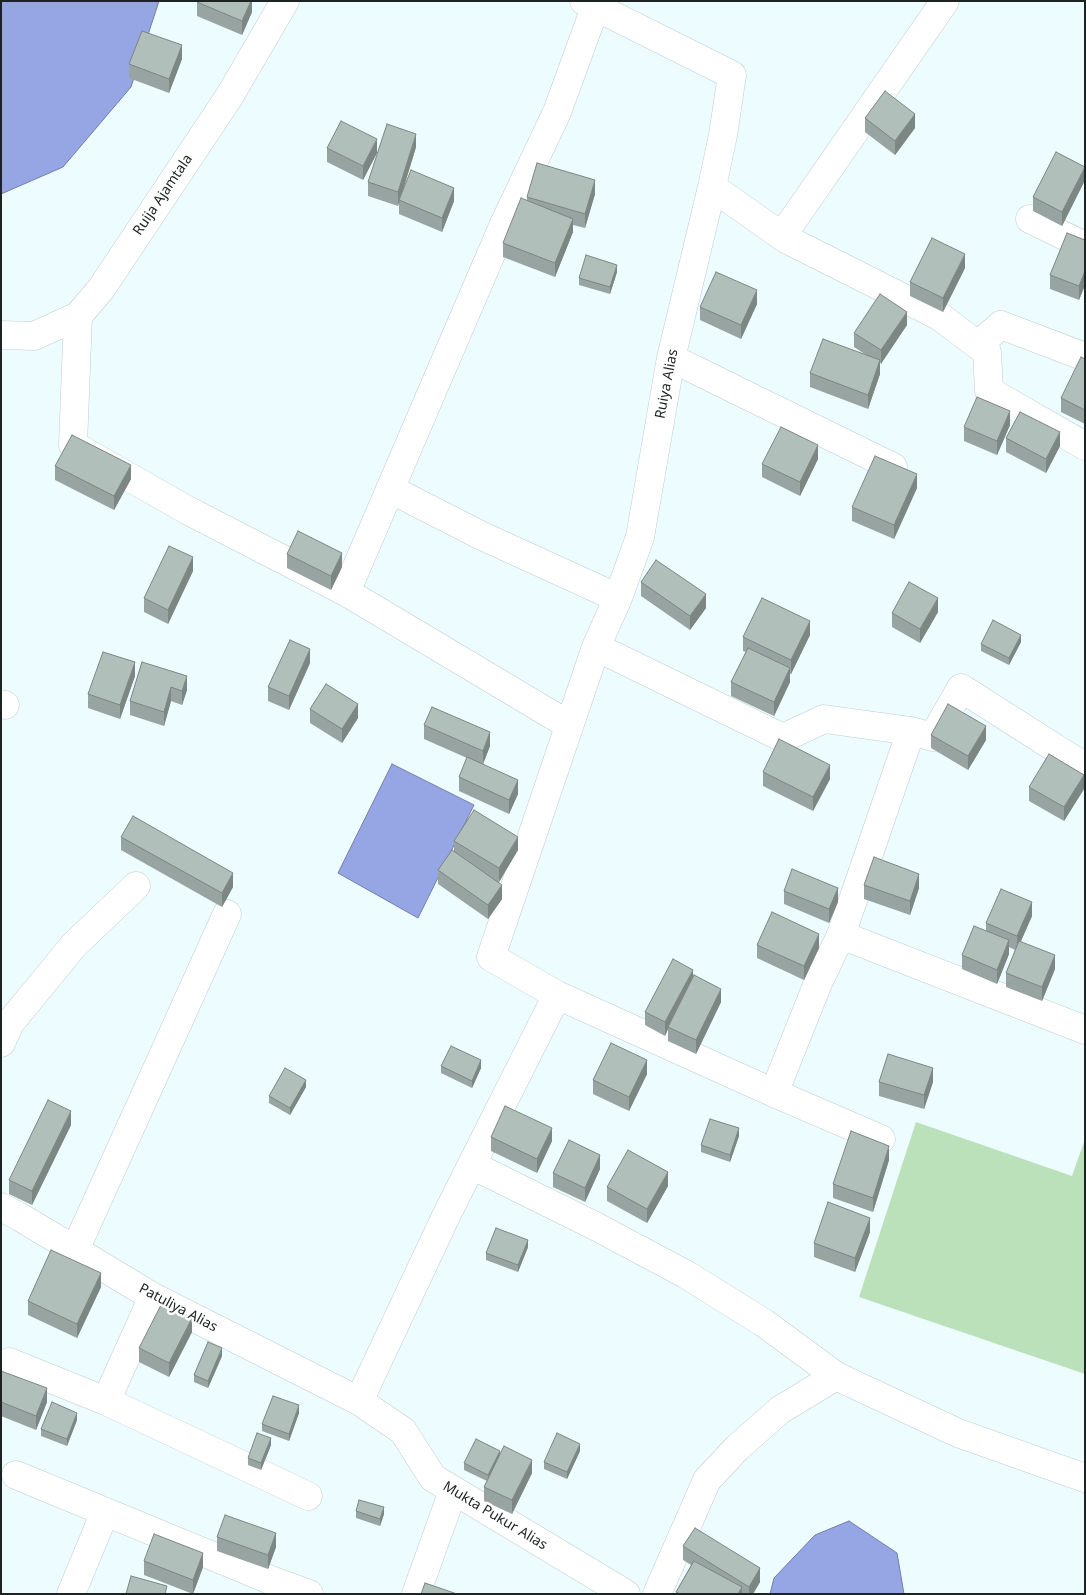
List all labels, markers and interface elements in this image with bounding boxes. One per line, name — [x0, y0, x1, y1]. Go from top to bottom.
street label: Ruija Ajamtala — [130, 151, 196, 239]
street label: Ruiya Alias — [652, 348, 682, 420]
street label: Patuliya Alias — [136, 1280, 220, 1336]
street label: Mukta Pukur Alias — [440, 1478, 550, 1554]

